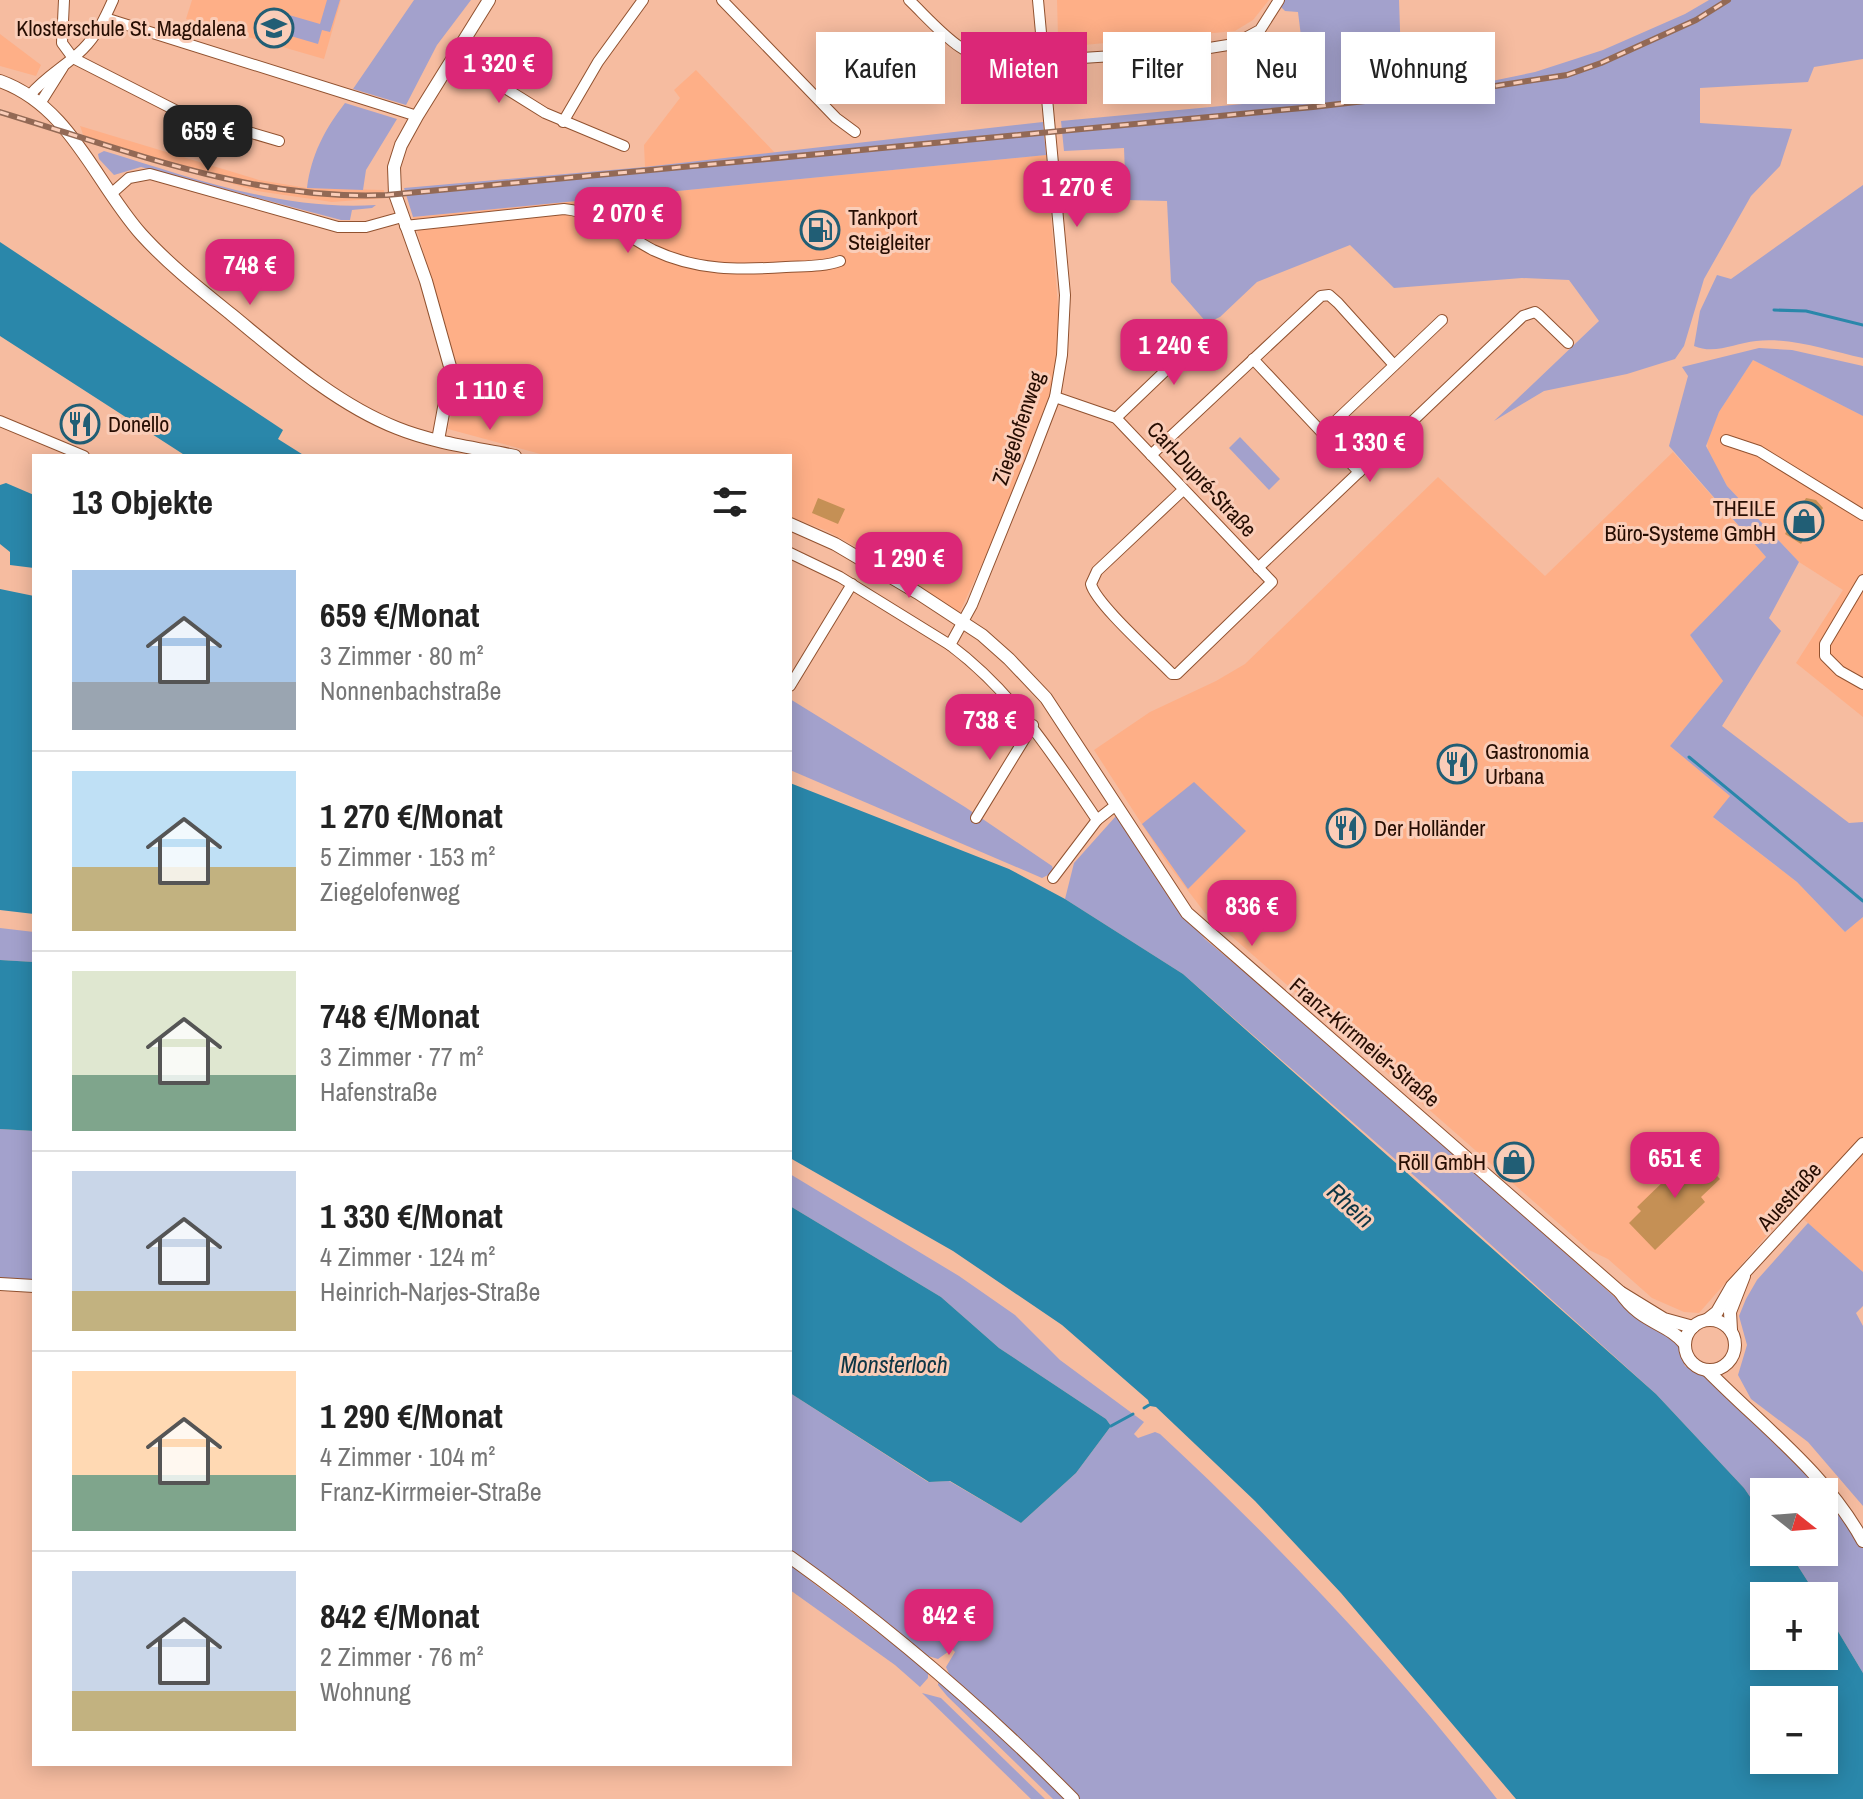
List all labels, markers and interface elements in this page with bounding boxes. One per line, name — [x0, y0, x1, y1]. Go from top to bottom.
school or university icon: Klosterschule St. Magdalena — [253, 7, 295, 49]
place label: Klosterschule St. Magdalena — [16, 13, 246, 43]
chip: Kaufen — [816, 32, 945, 104]
chip: Mieten — [961, 32, 1087, 104]
chip: Filter — [1103, 32, 1211, 104]
chip: Neu — [1227, 32, 1325, 104]
chip: Wohnung — [1341, 32, 1495, 104]
pin: 1 320 € — [425, 37, 573, 105]
text: 1 320 € — [463, 45, 535, 80]
pin: 659 € — [152, 105, 264, 173]
text: 659 € — [181, 113, 235, 148]
pin: 1 270 € — [1003, 161, 1151, 229]
text: 1 270 € — [1041, 169, 1113, 204]
pin: 2 070 € — [554, 187, 702, 255]
text: 2 070 € — [592, 195, 664, 230]
place label: Tankport Steigleiter — [848, 202, 930, 257]
fuel station icon: Tankport Steigleiter — [799, 209, 841, 251]
pin: 748 € — [194, 239, 306, 307]
text: 748 € — [223, 247, 277, 282]
pin: 1 240 € — [1100, 319, 1248, 387]
text: 1 240 € — [1138, 327, 1210, 362]
pin: 1 110 € — [416, 364, 564, 432]
street label: Ziegelofenweg — [985, 367, 1051, 489]
text: 1 110 € — [455, 372, 525, 407]
restaurant icon: Donello — [59, 403, 101, 445]
place label: Donello — [108, 409, 169, 439]
street label: Carl-Dupré-Straße — [1140, 415, 1264, 543]
pin: 1 330 € — [1296, 416, 1444, 484]
text: 1 330 € — [1334, 424, 1406, 459]
text: 13 Objekte — [72, 479, 213, 525]
icon: filters — [708, 480, 752, 524]
place label: THEILE Büro-Systeme GmbH — [1605, 493, 1776, 548]
shop icon: THEILE Büro-Systeme GmbH — [1783, 500, 1825, 542]
pin: 1 290 € — [835, 532, 983, 600]
text: 1 290 € — [873, 540, 945, 575]
text: 659 €/Monat — [320, 592, 480, 638]
icon: home — [136, 602, 232, 698]
text: 3 Zimmer · 80 m² — [320, 638, 484, 673]
text: Nonnenbachstraße — [320, 673, 501, 708]
pin: 738 € — [934, 694, 1046, 762]
text: 738 € — [963, 702, 1017, 737]
place label: Gastronomia Urbana — [1485, 736, 1589, 791]
restaurant icon: Gastronomia Urbana — [1436, 743, 1478, 785]
text: 1 270 €/Monat — [320, 793, 503, 839]
icon: home — [136, 803, 232, 899]
restaurant icon: Der Holländer — [1325, 807, 1367, 849]
place label: Der Holländer — [1374, 813, 1485, 843]
text: 5 Zimmer · 153 m² — [320, 839, 495, 874]
text: Ziegelofenweg — [320, 874, 460, 909]
pin: 836 € — [1196, 880, 1308, 948]
text: 836 € — [1225, 888, 1279, 923]
street label: Franz-Kirrmeier-Straße — [1284, 970, 1446, 1114]
text: 748 €/Monat — [320, 993, 480, 1039]
icon: home — [136, 1003, 232, 1099]
text: 3 Zimmer · 77 m² — [320, 1039, 484, 1074]
text: Hafenstraße — [320, 1074, 437, 1109]
pin: 651 € — [1619, 1132, 1731, 1200]
text: 651 € — [1648, 1140, 1702, 1175]
shop icon: Röll GmbH — [1493, 1141, 1535, 1183]
place label: Röll GmbH — [1398, 1147, 1486, 1177]
street label: Auestraße — [1749, 1155, 1828, 1238]
water label: Rhein — [1321, 1176, 1381, 1234]
text: 1 330 €/Monat — [320, 1193, 503, 1239]
icon: home — [136, 1203, 232, 1299]
text: 4 Zimmer · 124 m² — [320, 1239, 495, 1274]
text: Heinrich-Narjes-Straße — [320, 1274, 540, 1309]
water label: Monsterloch — [840, 1348, 948, 1380]
text: 1 290 €/Monat — [320, 1393, 503, 1439]
icon: home — [136, 1403, 232, 1499]
text: 4 Zimmer · 104 m² — [320, 1439, 495, 1474]
text: Franz-Kirrmeier-Straße — [320, 1474, 542, 1509]
north arrow — [1750, 1478, 1838, 1566]
map controls — [1750, 1478, 1838, 1774]
button: + — [1750, 1582, 1838, 1670]
pin: 842 € — [893, 1589, 1005, 1657]
text: 842 €/Monat — [320, 1593, 480, 1639]
text: 842 € — [922, 1597, 976, 1632]
icon: home — [136, 1603, 232, 1699]
text: 2 Zimmer · 76 m² — [320, 1639, 484, 1674]
text: Wohnung — [320, 1674, 411, 1709]
button: − — [1750, 1686, 1838, 1774]

